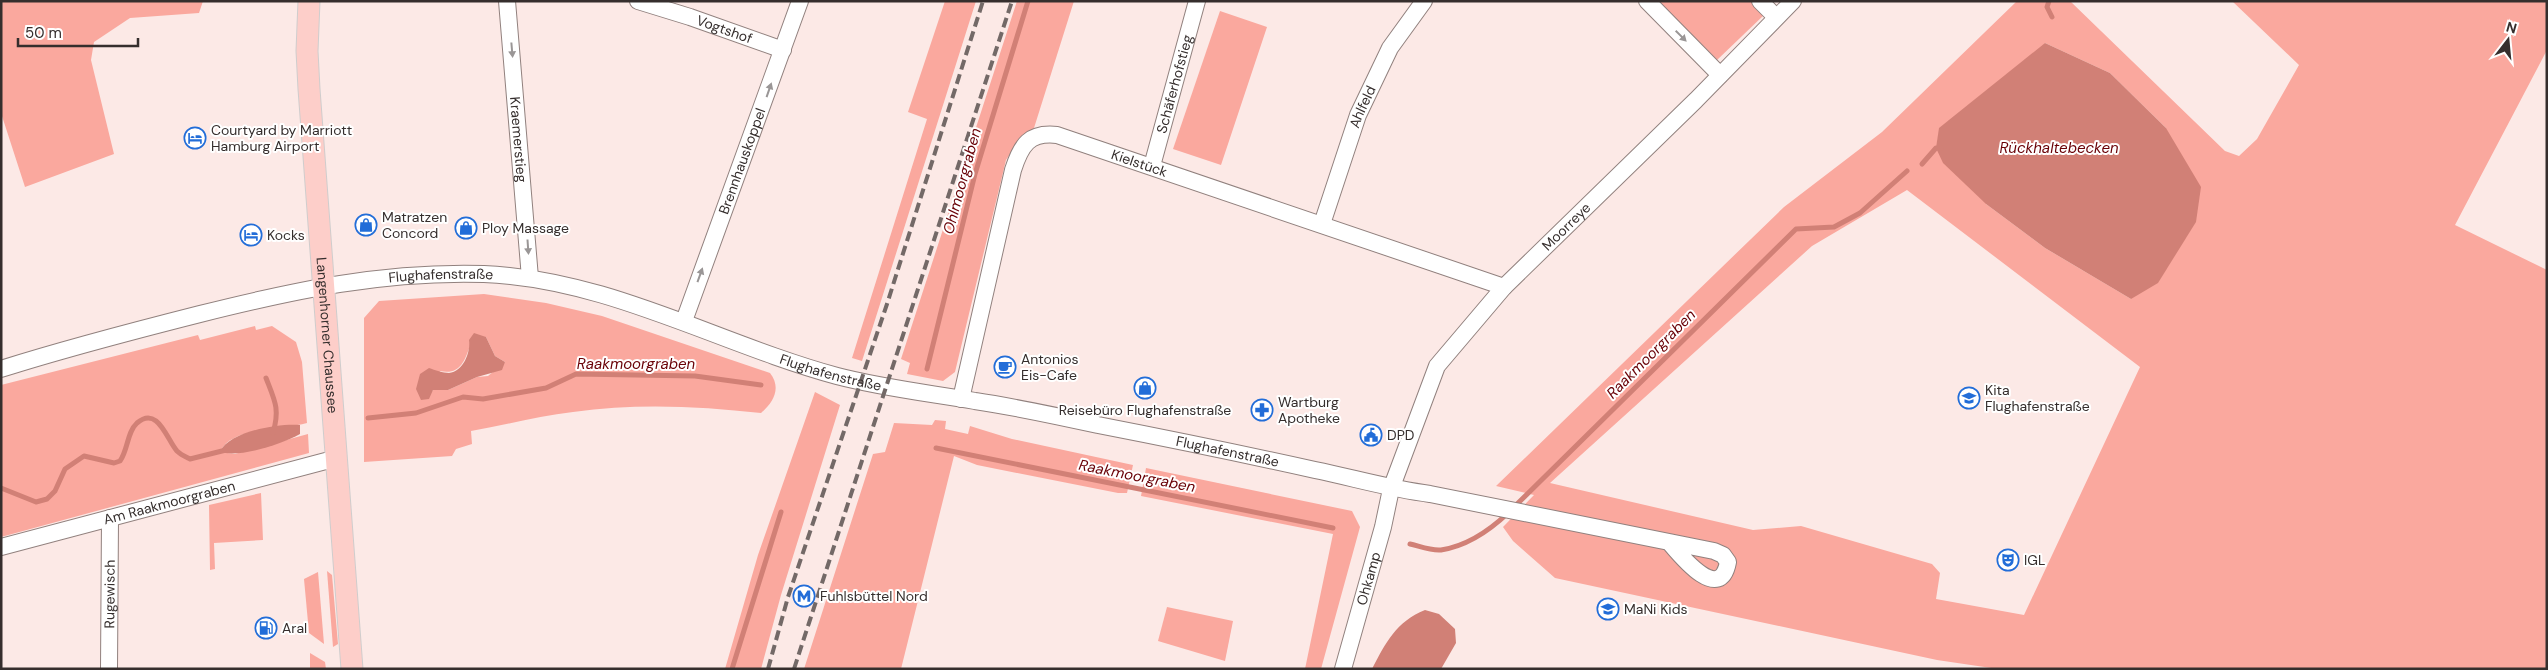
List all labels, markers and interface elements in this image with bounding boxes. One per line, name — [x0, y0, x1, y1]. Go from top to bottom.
street label: Vogtshof — [694, 11, 755, 47]
scale bar — [18, 15, 138, 47]
north arrow — [2483, 15, 2533, 65]
text: N — [2504, 17, 2519, 38]
text: 50 m — [25, 23, 62, 43]
one-way arrow — [1675, 30, 1687, 42]
street label: Schäferhofstieg — [1152, 32, 1196, 135]
one-way arrow — [508, 42, 516, 58]
one-way arrow — [765, 82, 773, 97]
street label: Ahlfeld — [1345, 83, 1380, 130]
street label: Kraemerstieg — [506, 96, 531, 183]
street label: Brennhauskoppel — [714, 106, 769, 217]
place label: Courtyard by Marriott Hamburg Airport — [211, 121, 352, 155]
water label: Ohlmoorgraben — [938, 125, 986, 236]
hotel icon: Courtyard by Marriott Hamburg Airport — [183, 126, 207, 150]
water label: Rückhaltebecken — [1999, 138, 2119, 158]
street label: Kielstück — [1109, 145, 1170, 181]
street label: Moorreye — [1538, 199, 1594, 254]
place label: Matratzen Concord — [382, 208, 447, 242]
shop icon: Matratzen Concord — [354, 213, 378, 237]
shop icon: Ploy Massage — [454, 216, 478, 240]
place label: Ploy Massage — [482, 219, 569, 237]
hotel icon: Kocks — [239, 223, 263, 247]
place label: Kocks — [267, 226, 305, 244]
one-way arrow — [524, 239, 532, 255]
street label: Langenhorner Chaussee — [312, 256, 342, 414]
street label: Flughafenstraße — [388, 265, 494, 287]
one-way arrow — [696, 267, 704, 282]
water label: Raakmoorgraben — [1602, 305, 1700, 403]
street label: Flughafenstraße — [777, 350, 883, 395]
place label: Antonios Eis-Cafe — [1021, 350, 1079, 384]
water label: Raakmoorgraben — [577, 354, 696, 374]
cafe icon: Antonios Eis-Cafe — [993, 355, 1017, 379]
shop icon: Reisebüro Flughafenstraße — [1133, 376, 1157, 400]
place label: Kita Flughafenstraße — [1985, 381, 2090, 415]
school or university icon: Kita Flughafenstraße — [1957, 386, 1981, 410]
place label: Wartburg Apotheke — [1278, 393, 1340, 427]
pharmacy icon: Wartburg Apotheke — [1250, 398, 1274, 422]
place label: Reisebüro Flughafenstraße — [1059, 401, 1231, 419]
public building icon: DPD — [1359, 423, 1383, 447]
place label: DPD — [1387, 426, 1414, 444]
street label: Flughafenstraße — [1175, 432, 1281, 471]
water label: Raakmoorgraben — [1077, 455, 1197, 497]
street label: Am Raakmoorgraben — [101, 476, 237, 528]
theatre icon: IGL — [1996, 548, 2020, 572]
street label: Ohkamp — [1352, 549, 1385, 607]
place label: IGL — [2024, 551, 2045, 569]
street label: Rugewisch — [100, 560, 119, 628]
metro station icon: Fuhlsbüttel Nord — [792, 584, 816, 608]
place label: Fuhlsbüttel Nord — [820, 587, 928, 605]
school or university icon: MaNi Kids — [1596, 597, 1620, 621]
place label: MaNi Kids — [1624, 600, 1688, 618]
fuel station icon: Aral — [254, 616, 278, 640]
place label: Aral — [282, 619, 307, 637]

